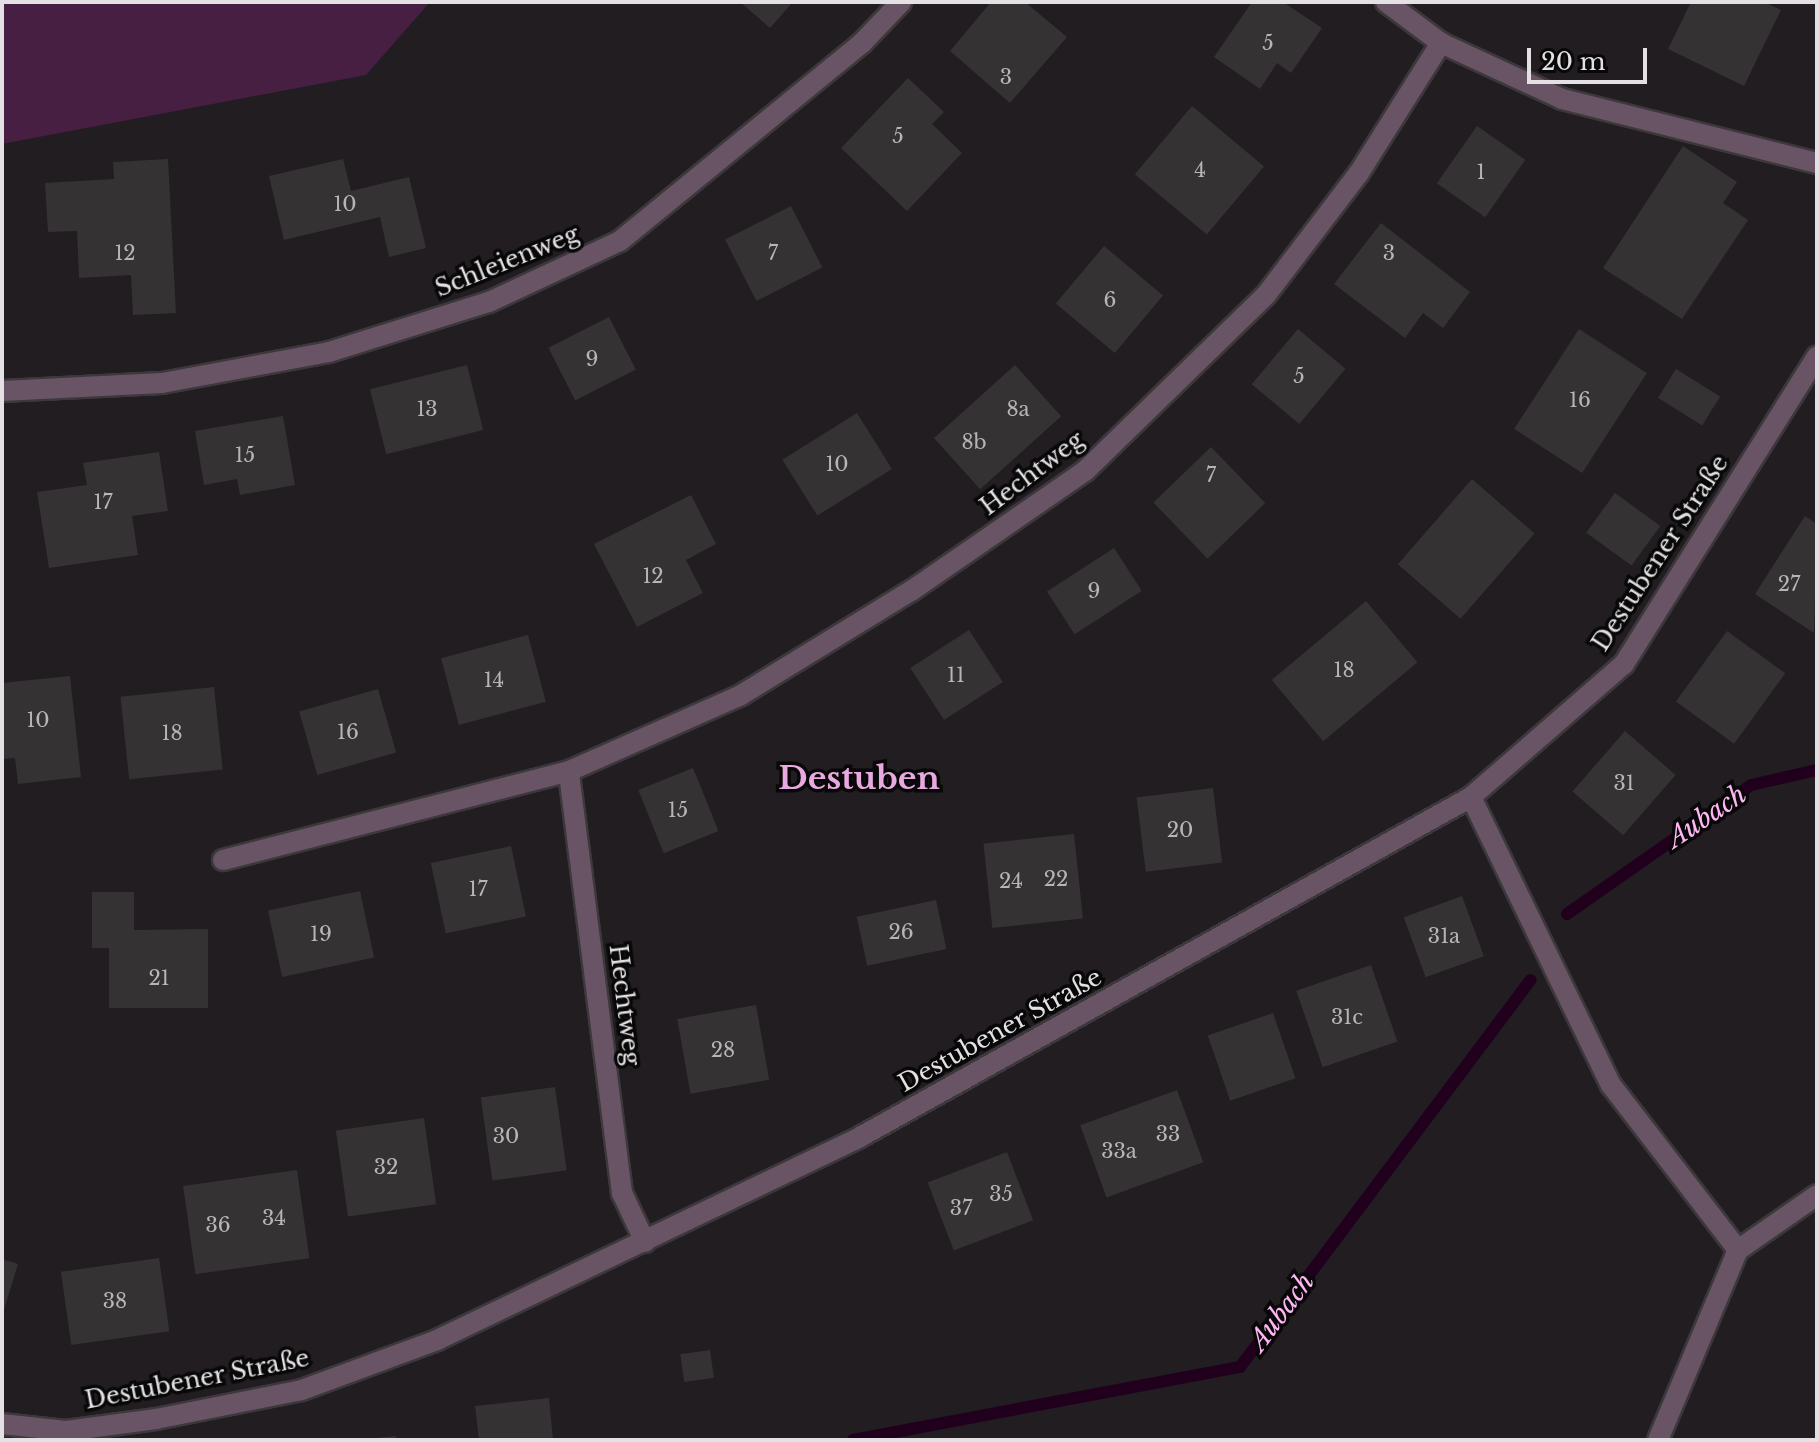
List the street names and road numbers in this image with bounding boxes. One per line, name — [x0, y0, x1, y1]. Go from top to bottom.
street label: Schleienweg — [431, 219, 583, 303]
street label: Hechtweg — [975, 425, 1089, 521]
street label: Destubener Straße — [1586, 449, 1734, 657]
street label: Hechtweg — [603, 943, 647, 1067]
street label: Destubener Straße — [893, 962, 1107, 1098]
street label: Destubener Straße — [82, 1343, 312, 1415]

